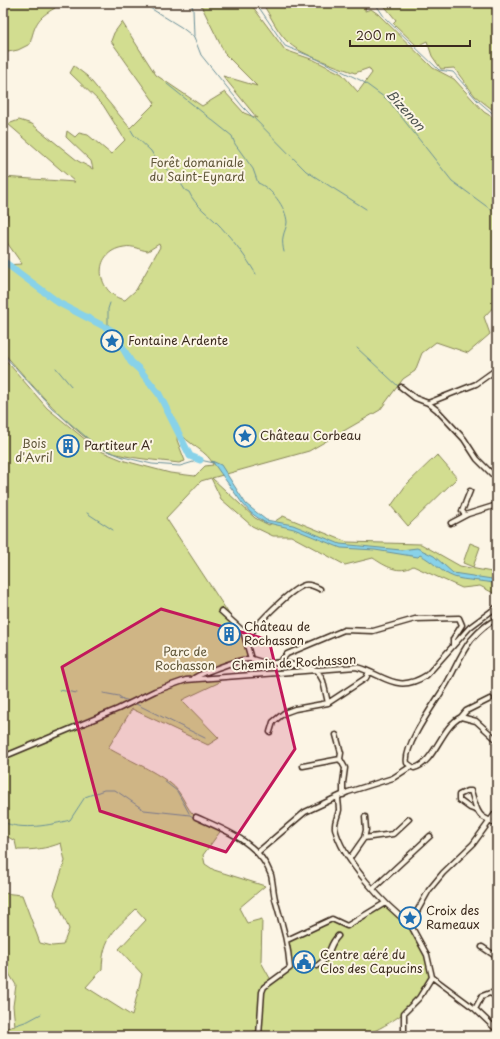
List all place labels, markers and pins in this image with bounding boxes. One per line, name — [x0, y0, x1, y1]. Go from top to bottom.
place icon: Fontaine Ardente — [99, 328, 125, 354]
place label: Fontaine Ardente — [128, 331, 228, 349]
place icon: Château Corbeau — [232, 423, 258, 449]
place label: Château Corbeau — [260, 426, 361, 444]
building icon: Partiteur A' — [55, 433, 81, 459]
place label: Partiteur A' — [84, 436, 153, 454]
place label: Château de Rochasson — [244, 617, 311, 649]
building icon: Château de Rochasson — [216, 621, 242, 647]
place label: Croix des Rameaux — [426, 901, 480, 933]
place icon: Croix des Rameaux — [397, 905, 423, 931]
place label: Centre aéré du Clos des Capucins — [320, 945, 423, 977]
public building icon: Centre aéré du Clos des Capucins — [291, 949, 317, 975]

